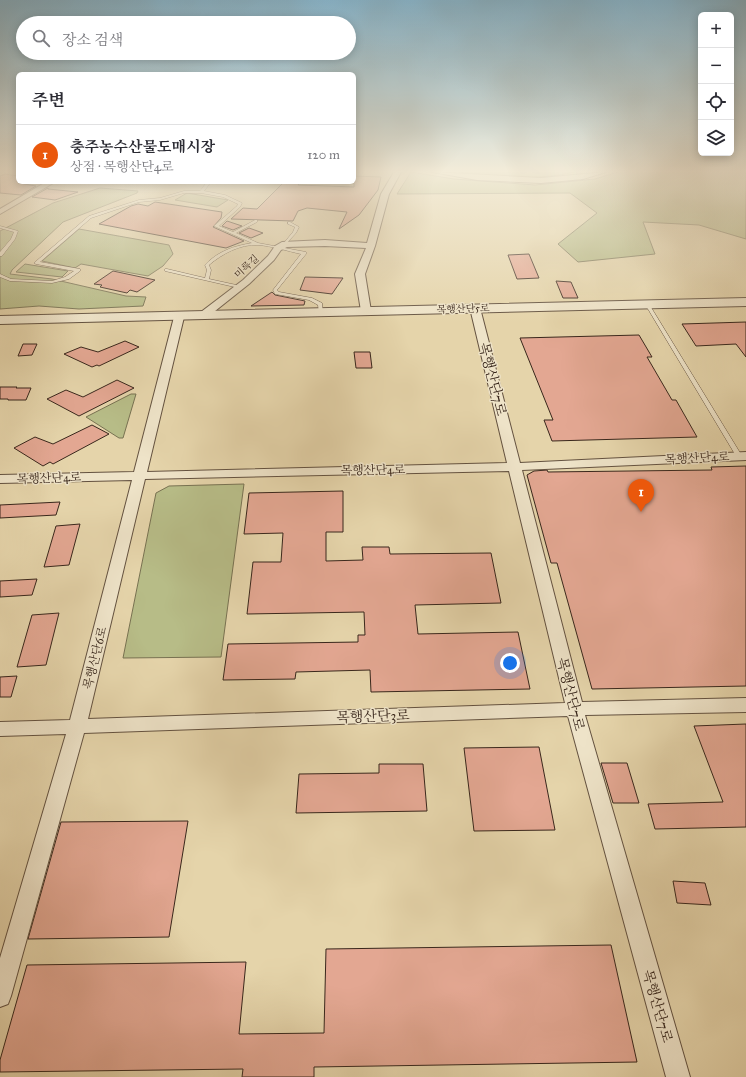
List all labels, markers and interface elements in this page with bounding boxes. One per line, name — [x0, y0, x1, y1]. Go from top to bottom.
map controls — [698, 12, 734, 156]
button: + — [698, 12, 734, 48]
search box — [16, 16, 356, 60]
icon: search — [30, 27, 52, 49]
text: 장소 검색 — [62, 31, 123, 49]
button: − — [698, 48, 734, 84]
button: locate — [698, 84, 734, 120]
text: 주변 — [32, 90, 65, 111]
button: layers — [698, 120, 734, 156]
text: 충주농수산물도매시장 — [70, 138, 215, 156]
text: 1 — [42, 147, 48, 163]
text: 120 m — [307, 147, 340, 163]
text: 상점 · 목행산단4로 — [70, 159, 174, 175]
street label: 미륵길 — [232, 253, 261, 281]
street label: 목행산단5로 — [436, 302, 490, 316]
street label: 목행산단7로 — [475, 341, 510, 418]
street label: 목행산단4로 — [664, 449, 730, 467]
street label: 목행산단4로 — [341, 462, 406, 478]
street label: 목행산단4로 — [16, 470, 82, 486]
pin: 1 — [628, 479, 654, 512]
street label: 목행산단6로 — [80, 625, 110, 691]
your location — [500, 653, 520, 673]
street label: 목행산단7로 — [553, 656, 588, 733]
street label: 목행산단3로 — [336, 707, 410, 726]
street label: 목행산단7로 — [639, 968, 676, 1045]

